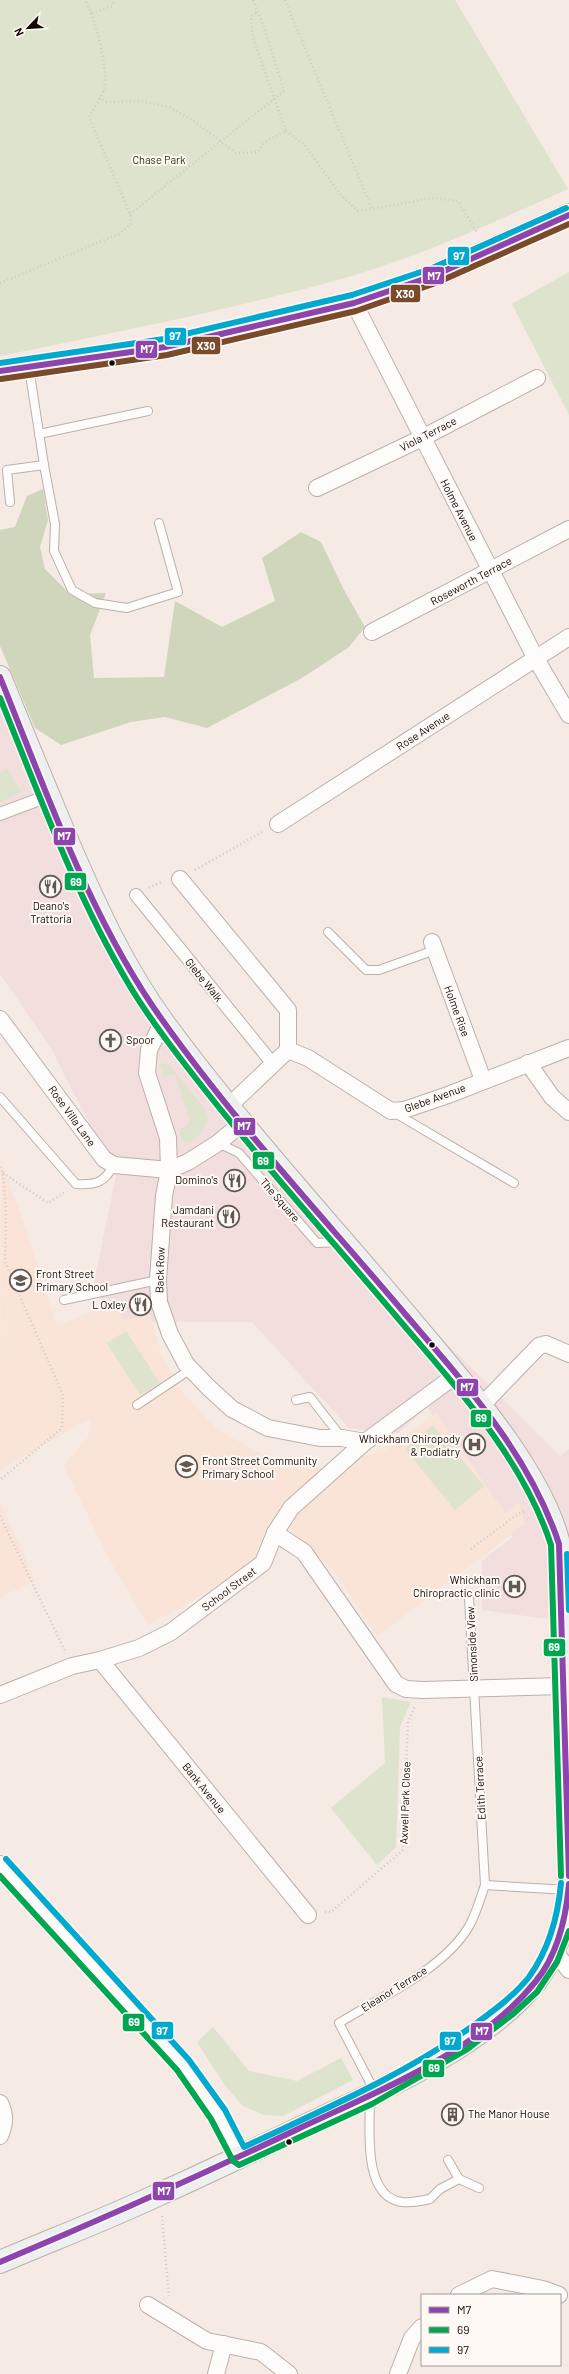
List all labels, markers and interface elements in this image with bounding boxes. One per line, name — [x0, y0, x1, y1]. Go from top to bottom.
north arrow — [8, 8, 48, 48]
text: N — [11, 26, 26, 39]
park label: Chase Park — [132, 153, 186, 166]
line badge: 97 — [447, 246, 470, 266]
text: 97 — [453, 249, 465, 262]
line badge: M7 — [422, 266, 445, 285]
text: M7 — [427, 269, 441, 282]
line badge: X30 — [390, 284, 421, 303]
text: X30 — [395, 287, 415, 300]
line badge: 97 — [164, 327, 187, 346]
text: 97 — [169, 329, 181, 342]
line badge: X30 — [191, 336, 221, 355]
text: X30 — [196, 339, 216, 352]
line badge: M7 — [135, 340, 158, 359]
text: M7 — [140, 342, 154, 355]
unlabelled marker — [107, 358, 117, 368]
street label: Viola Terrace — [397, 414, 459, 453]
street label: Holme Avenue — [438, 477, 481, 543]
street label: Roseworth Terrace — [428, 554, 514, 607]
street label: Rose Avenue — [394, 708, 452, 753]
line badge: M7 — [53, 827, 76, 846]
text: M7 — [57, 829, 71, 842]
line badge: 69 — [64, 872, 87, 891]
restaurant icon: Deano's Trattoria — [38, 873, 64, 899]
text: 69 — [70, 875, 82, 888]
place label: Deano's Trattoria — [30, 899, 72, 925]
street label: Glebe Walk — [183, 955, 226, 1004]
street label: Holme Rise — [442, 983, 473, 1038]
church icon: Spoor — [97, 1027, 123, 1053]
place label: Spoor — [126, 1033, 154, 1046]
street label: Glebe Avenue — [402, 1080, 467, 1115]
street label: Rose Villa Lane — [46, 1083, 99, 1149]
line badge: M7 — [233, 1117, 256, 1136]
text: M7 — [237, 1119, 251, 1132]
line badge: 69 — [252, 1151, 275, 1170]
text: 69 — [257, 1154, 269, 1167]
restaurant icon: Domino's — [221, 1167, 247, 1193]
place label: Domino's — [175, 1173, 218, 1186]
street label: The Square — [258, 1175, 303, 1224]
place label: Jamdani Restaurant — [161, 1203, 214, 1229]
restaurant icon: Jamdani Restaurant — [216, 1203, 242, 1229]
street label: Back Row — [152, 1247, 167, 1293]
school or university icon: Front Street Primary School — [8, 1267, 34, 1293]
place label: Front Street Primary School — [36, 1267, 108, 1293]
restaurant icon: L Oxley — [128, 1292, 154, 1318]
place label: L Oxley — [92, 1298, 126, 1311]
unlabelled marker — [427, 1340, 437, 1350]
line badge: M7 — [456, 1378, 479, 1397]
text: M7 — [460, 1380, 474, 1393]
line badge: 69 — [470, 1409, 492, 1428]
text: 69 — [475, 1411, 487, 1424]
place label: Whickham Chiropody & Podiatry — [359, 1432, 460, 1458]
hospital icon: Whickham Chiropody & Podiatry — [462, 1432, 488, 1458]
school or university icon: Front Street Community Primary School — [173, 1454, 199, 1480]
place label: Front Street Community Primary School — [202, 1454, 317, 1480]
street label: School Street — [199, 1564, 258, 1613]
place label: Whickham Chiropractic clinic — [413, 1573, 500, 1599]
hospital icon: Whickham Chiropractic clinic — [502, 1573, 528, 1599]
street label: Simonside View — [463, 1606, 480, 1682]
line badge: 69 — [543, 1638, 566, 1657]
text: 69 — [548, 1640, 560, 1653]
street label: Edith Terrace — [471, 1756, 488, 1820]
street label: Bank Avenue — [180, 1760, 229, 1816]
street label: Axwell Park Close — [397, 1761, 412, 1845]
street label: Eleanor Terrace — [358, 1963, 429, 2014]
line badge: 69 — [122, 2013, 145, 2032]
text: 69 — [128, 2015, 140, 2028]
line badge: 97 — [151, 2021, 174, 2040]
line badge: M7 — [470, 2022, 493, 2041]
text: 97 — [156, 2024, 168, 2037]
text: M7 — [475, 2024, 489, 2037]
line badge: 97 — [439, 2031, 462, 2051]
text: 97 — [444, 2034, 456, 2047]
line badge: 69 — [422, 2059, 445, 2078]
text: 69 — [428, 2061, 440, 2074]
building icon: The Manor House — [440, 2101, 466, 2127]
place label: The Manor House — [468, 2107, 550, 2120]
unlabelled marker — [284, 2137, 294, 2147]
line badge: M7 — [152, 2181, 175, 2201]
text: M7 — [157, 2184, 171, 2197]
legend — [421, 2294, 561, 2366]
text: M7 — [457, 2302, 472, 2316]
text: 69 — [457, 2322, 469, 2336]
text: 97 — [457, 2342, 469, 2356]

